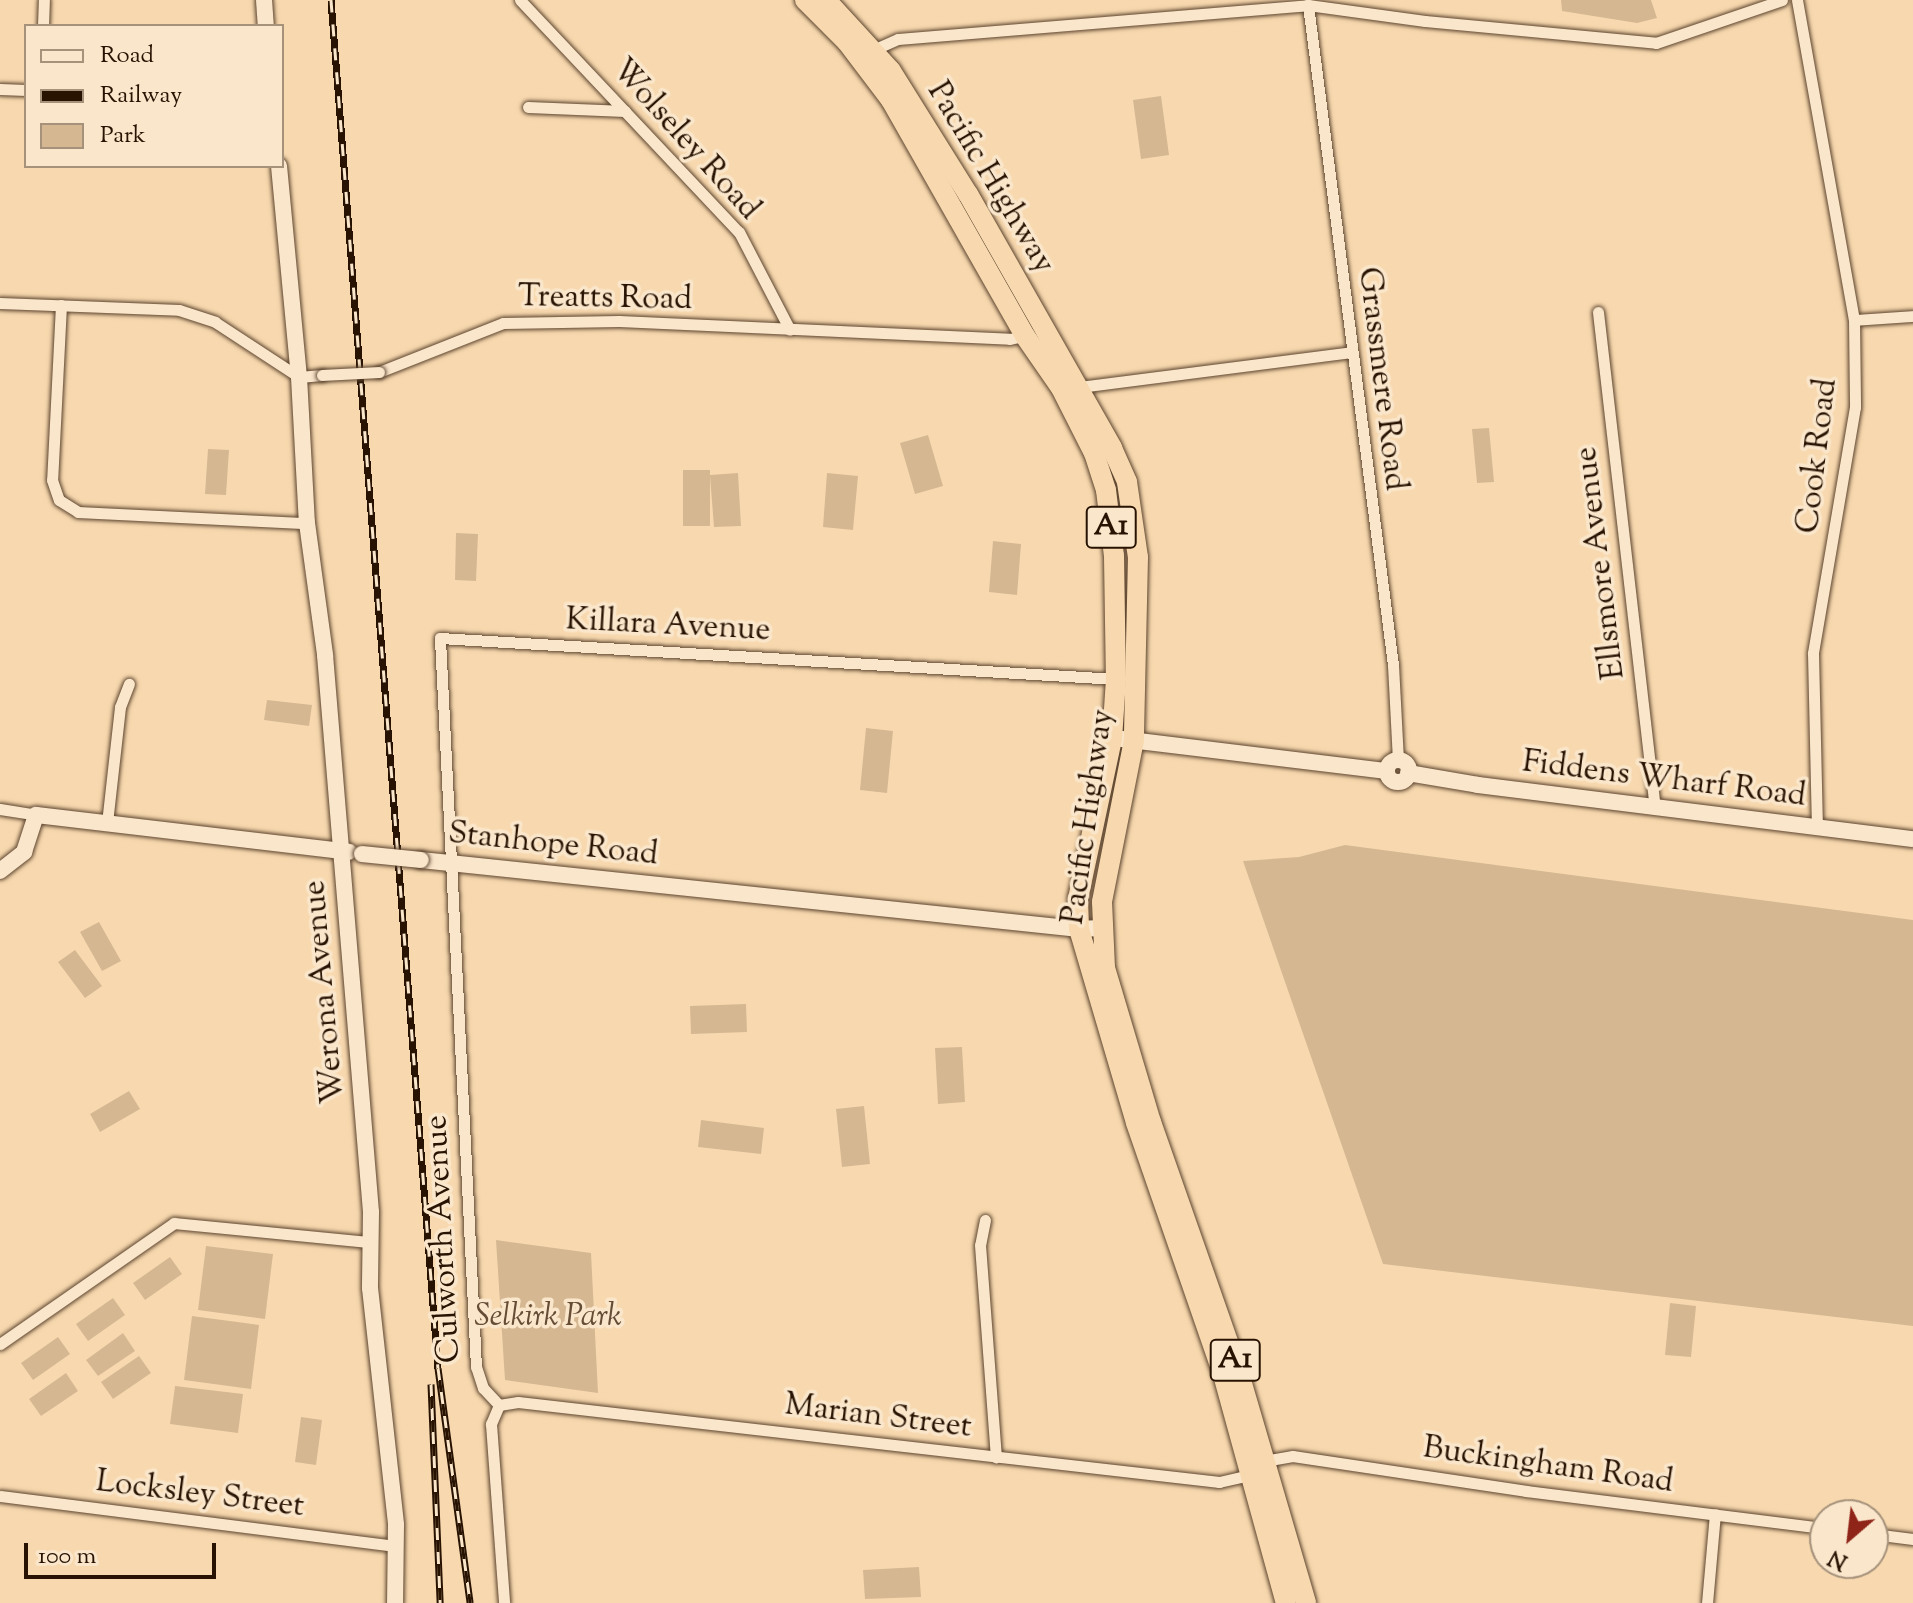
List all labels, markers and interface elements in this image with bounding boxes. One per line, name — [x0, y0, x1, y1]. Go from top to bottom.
legend — [24, 24, 284, 168]
text: Road — [100, 39, 154, 73]
street label: Wolseley Road — [603, 51, 767, 229]
street label: Pacific Highway — [918, 75, 1062, 281]
text: Railway — [100, 79, 182, 113]
text: Park — [100, 119, 146, 153]
street label: Grassmere Road — [1348, 265, 1414, 493]
street label: Treatts Road — [518, 278, 692, 320]
street label: Cook Road — [1789, 376, 1847, 536]
street label: Ellsmore Avenue — [1568, 445, 1634, 681]
road number: A1 — [1085, 501, 1137, 553]
street label: Killara Avenue — [565, 601, 771, 651]
street label: Pacific Highway — [1055, 707, 1123, 927]
street label: Fiddens Wharf Road — [1520, 744, 1808, 816]
street label: Stanhope Road — [446, 815, 660, 875]
street label: Werona Avenue — [296, 879, 354, 1105]
street label: Culworth Avenue — [418, 1114, 470, 1364]
park label: Selkirk Park — [474, 1298, 622, 1336]
road number: A1 — [1209, 1334, 1261, 1386]
street label: Marian Street — [782, 1386, 974, 1448]
street label: Buckingham Road — [1420, 1429, 1676, 1503]
street label: Locksley Street — [94, 1463, 306, 1527]
north arrow — [1809, 1499, 1889, 1579]
scale bar — [28, 1527, 220, 1577]
text: 100 m — [38, 1540, 96, 1574]
text: N — [1823, 1540, 1854, 1577]

